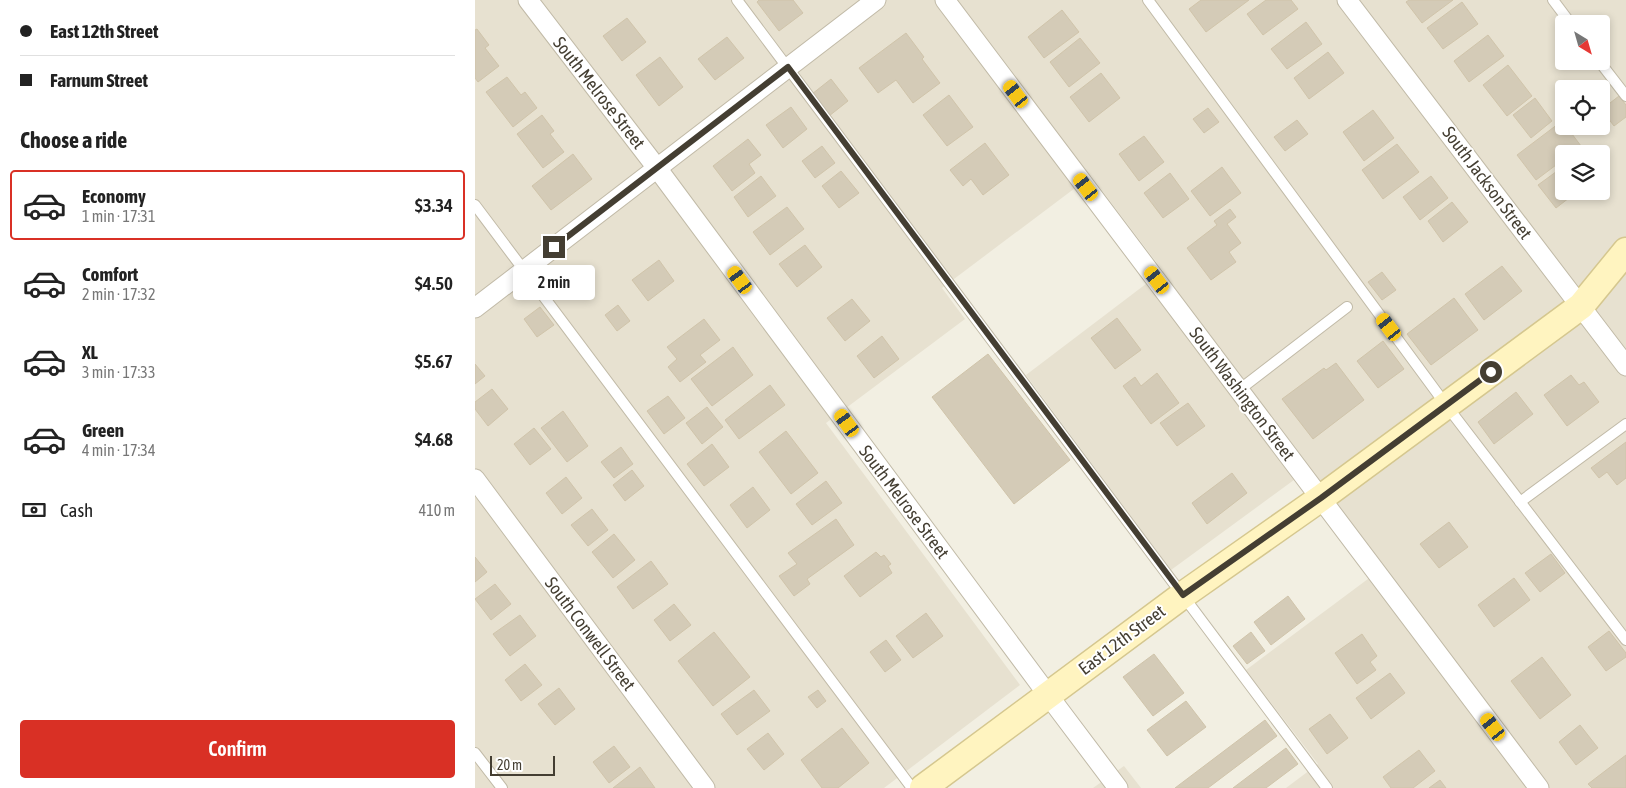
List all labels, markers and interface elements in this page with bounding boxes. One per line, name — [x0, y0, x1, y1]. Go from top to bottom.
north arrow — [1555, 15, 1610, 70]
map controls — [1555, 15, 1610, 200]
text: East 12th Street — [50, 20, 159, 42]
street label: South Melrose Street — [549, 33, 650, 153]
text: Farnum Street — [50, 69, 148, 91]
car — [1000, 78, 1031, 110]
button: locate — [1555, 80, 1610, 135]
street label: South Jackson Street — [1438, 122, 1537, 243]
text: Choose a ride — [20, 127, 127, 153]
button: layers — [1555, 145, 1610, 200]
car — [1070, 171, 1101, 203]
icon: car — [22, 183, 67, 228]
text: Economy — [82, 185, 146, 207]
text: $3.34 — [415, 194, 453, 216]
text: 1 min · 17:31 — [82, 207, 155, 225]
route end — [543, 236, 565, 258]
icon: car — [22, 261, 67, 306]
text: Comfort — [82, 263, 138, 285]
car — [725, 263, 754, 297]
callout: 2 min — [513, 264, 595, 300]
car — [1141, 264, 1172, 296]
text: $4.50 — [415, 272, 453, 294]
text: 2 min — [538, 273, 570, 291]
text: 2 min · 17:32 — [82, 285, 155, 303]
car — [1373, 311, 1404, 343]
street label: South Washington Street — [1185, 323, 1299, 465]
icon: car — [22, 339, 67, 384]
text: XL — [82, 341, 98, 363]
text: $5.67 — [415, 350, 453, 372]
route start — [1480, 361, 1502, 383]
text: 3 min · 17:33 — [82, 363, 155, 381]
car — [832, 406, 861, 440]
icon: car — [22, 417, 67, 462]
text: Green — [82, 419, 124, 441]
text: $4.68 — [415, 428, 453, 450]
text: 4 min · 17:34 — [82, 441, 155, 459]
street label: South Melrose Street — [855, 441, 954, 562]
icon: cash — [20, 496, 48, 524]
text: Cash — [60, 499, 93, 521]
text: 410 m — [419, 501, 455, 519]
street label: South Conwell Street — [541, 573, 640, 695]
street label: East 12th Street — [1074, 600, 1169, 679]
car — [1477, 711, 1508, 743]
button: Confirm — [20, 720, 455, 778]
scale bar — [490, 753, 555, 776]
text: 20 m — [497, 757, 522, 773]

